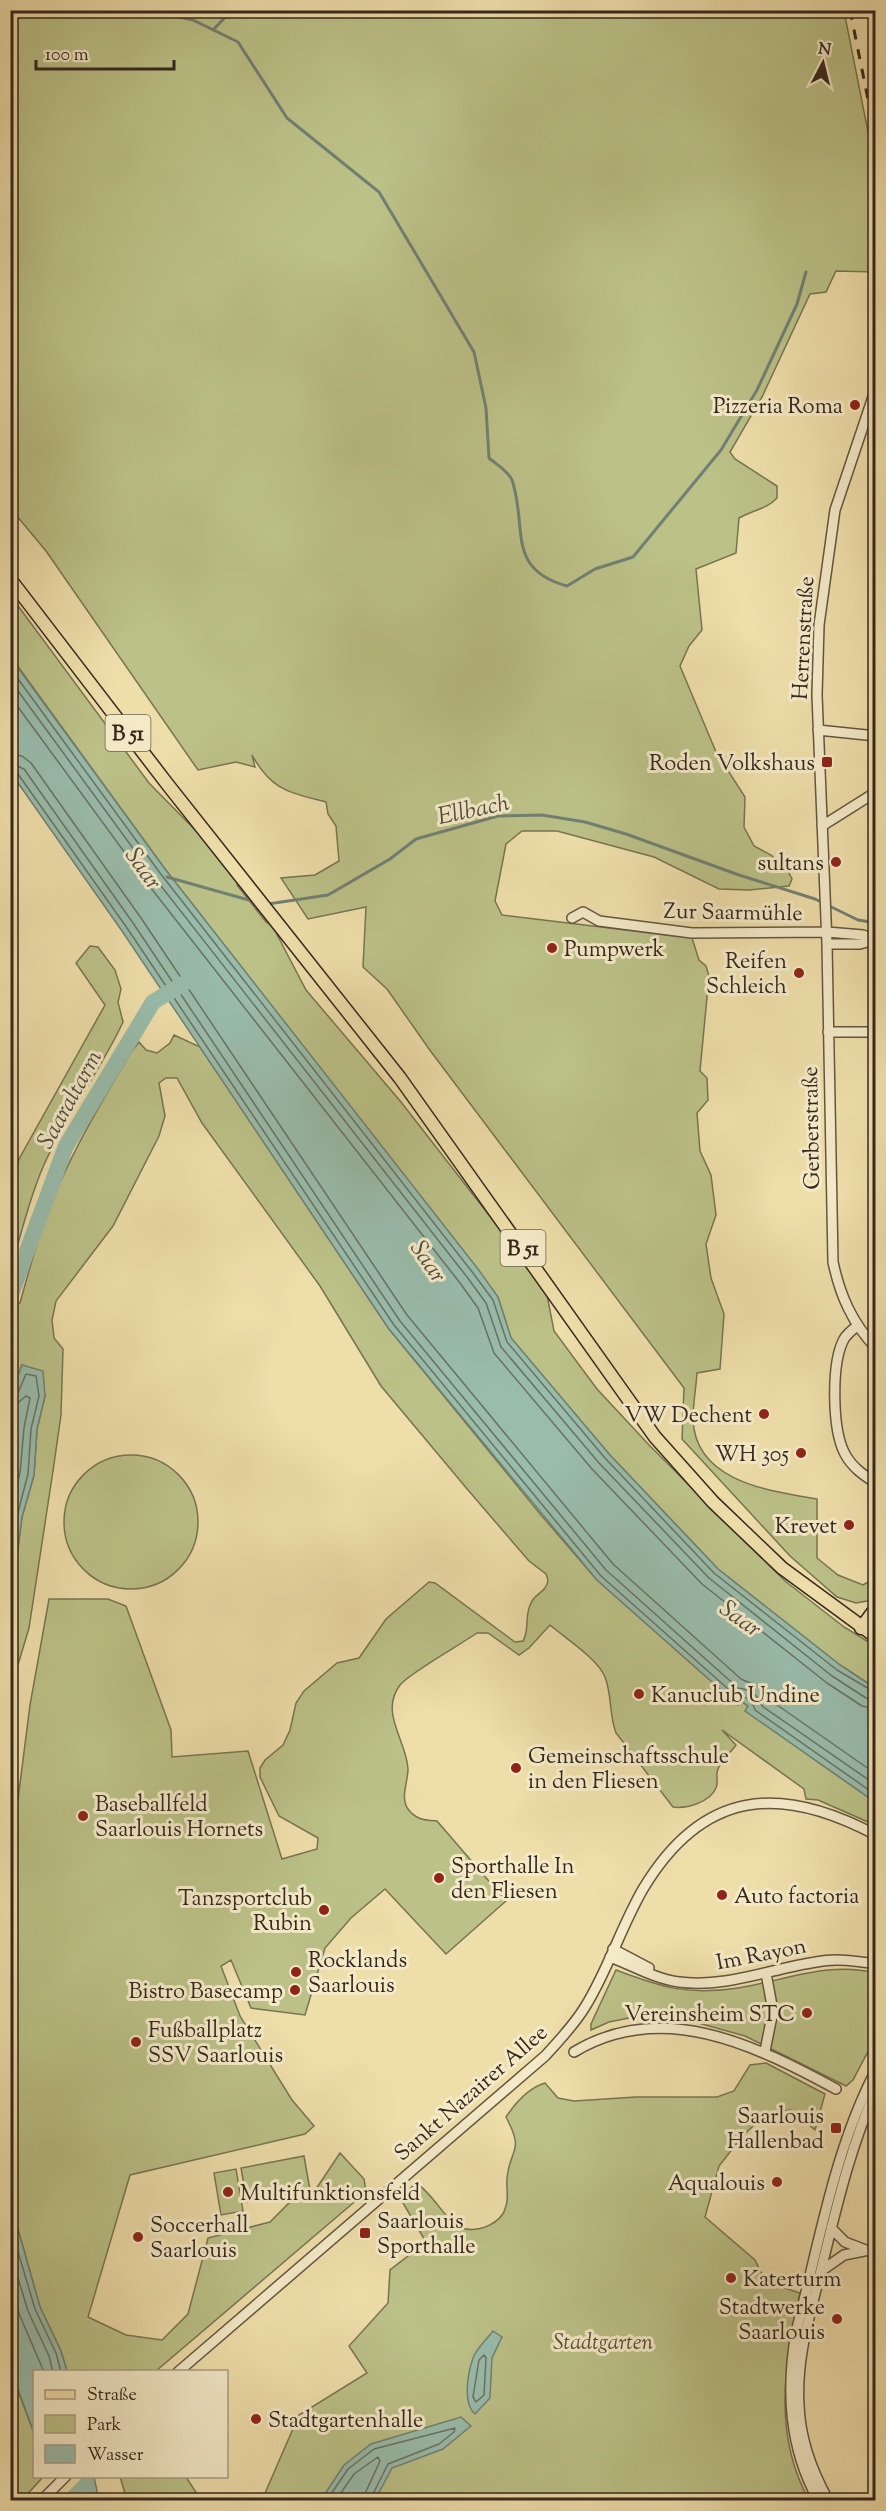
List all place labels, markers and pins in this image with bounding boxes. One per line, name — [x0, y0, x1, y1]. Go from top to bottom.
place label: Pizzeria Roma — [713, 392, 843, 424]
marker: Pizzeria Roma — [848, 398, 862, 412]
place label: Roden Volkshaus — [649, 749, 815, 781]
marker: Roden Volkshaus — [820, 755, 834, 769]
place label: sultans — [757, 849, 824, 881]
marker: sultans — [829, 855, 843, 869]
place label: Pumpwerk — [564, 935, 665, 967]
marker: Pumpwerk — [545, 941, 559, 955]
place label: Reifen Schleich — [706, 947, 787, 1004]
marker: Reifen Schleich — [792, 966, 806, 980]
place label: VW Dechent — [624, 1401, 752, 1433]
marker: VW Dechent — [757, 1407, 771, 1421]
place label: WH 305 — [715, 1440, 789, 1472]
marker: WH 305 — [794, 1446, 808, 1460]
place label: Krevet — [775, 1512, 837, 1544]
marker: Krevet — [842, 1518, 856, 1532]
place label: Kanuclub Undine — [651, 1681, 820, 1713]
marker: Kanuclub Undine — [632, 1687, 646, 1701]
place label: Gemeinschaftsschule in den Fliesen — [528, 1742, 729, 1799]
marker: Gemeinschaftsschule in den Fliesen — [509, 1761, 523, 1775]
place label: Baseballfeld Saarlouis Hornets — [95, 1790, 263, 1847]
marker: Baseballfeld Saarlouis Hornets — [76, 1809, 90, 1823]
place label: Sporthalle In den Fliesen — [451, 1852, 574, 1909]
marker: Sporthalle In den Fliesen — [432, 1871, 446, 1885]
place label: Auto factoria — [734, 1882, 860, 1914]
place label: Tanzsportclub Rubin — [178, 1884, 312, 1941]
marker: Auto factoria — [715, 1888, 729, 1902]
marker: Tanzsportclub Rubin — [317, 1903, 331, 1917]
place label: Rocklands Saarlouis — [308, 1946, 407, 2003]
marker: Rocklands Saarlouis — [289, 1965, 303, 1979]
place label: Bistro Basecamp — [129, 1977, 283, 2009]
marker: Bistro Basecamp — [288, 1983, 302, 1997]
place label: Vereinsheim STC — [624, 2000, 795, 2032]
marker: Vereinsheim STC — [800, 2006, 814, 2020]
place label: Fußballplatz SSV Saarlouis — [148, 2016, 283, 2073]
marker: Fußballplatz SSV Saarlouis — [129, 2035, 143, 2049]
place label: Saarlouis Hallenbad — [727, 2102, 824, 2159]
marker: Saarlouis Hallenbad — [829, 2121, 843, 2135]
place label: Aqualouis — [668, 2169, 765, 2201]
marker: Aqualouis — [770, 2175, 784, 2189]
place label: Multifunktionsfeld — [240, 2179, 420, 2211]
marker: Multifunktionsfeld — [221, 2185, 235, 2199]
place label: Saarlouis Sporthalle — [377, 2207, 476, 2264]
place label: Soccerhall Saarlouis — [150, 2211, 249, 2268]
marker: Saarlouis Sporthalle — [358, 2226, 372, 2240]
marker: Soccerhall Saarlouis — [131, 2230, 145, 2244]
place label: Katerturm — [743, 2265, 842, 2297]
marker: Katerturm — [724, 2271, 738, 2285]
place label: Stadtwerke Saarlouis — [719, 2293, 825, 2350]
marker: Stadtwerke Saarlouis — [830, 2312, 844, 2326]
place label: Stadtgartenhalle — [268, 2406, 423, 2438]
marker: Stadtgartenhalle — [249, 2412, 263, 2426]

